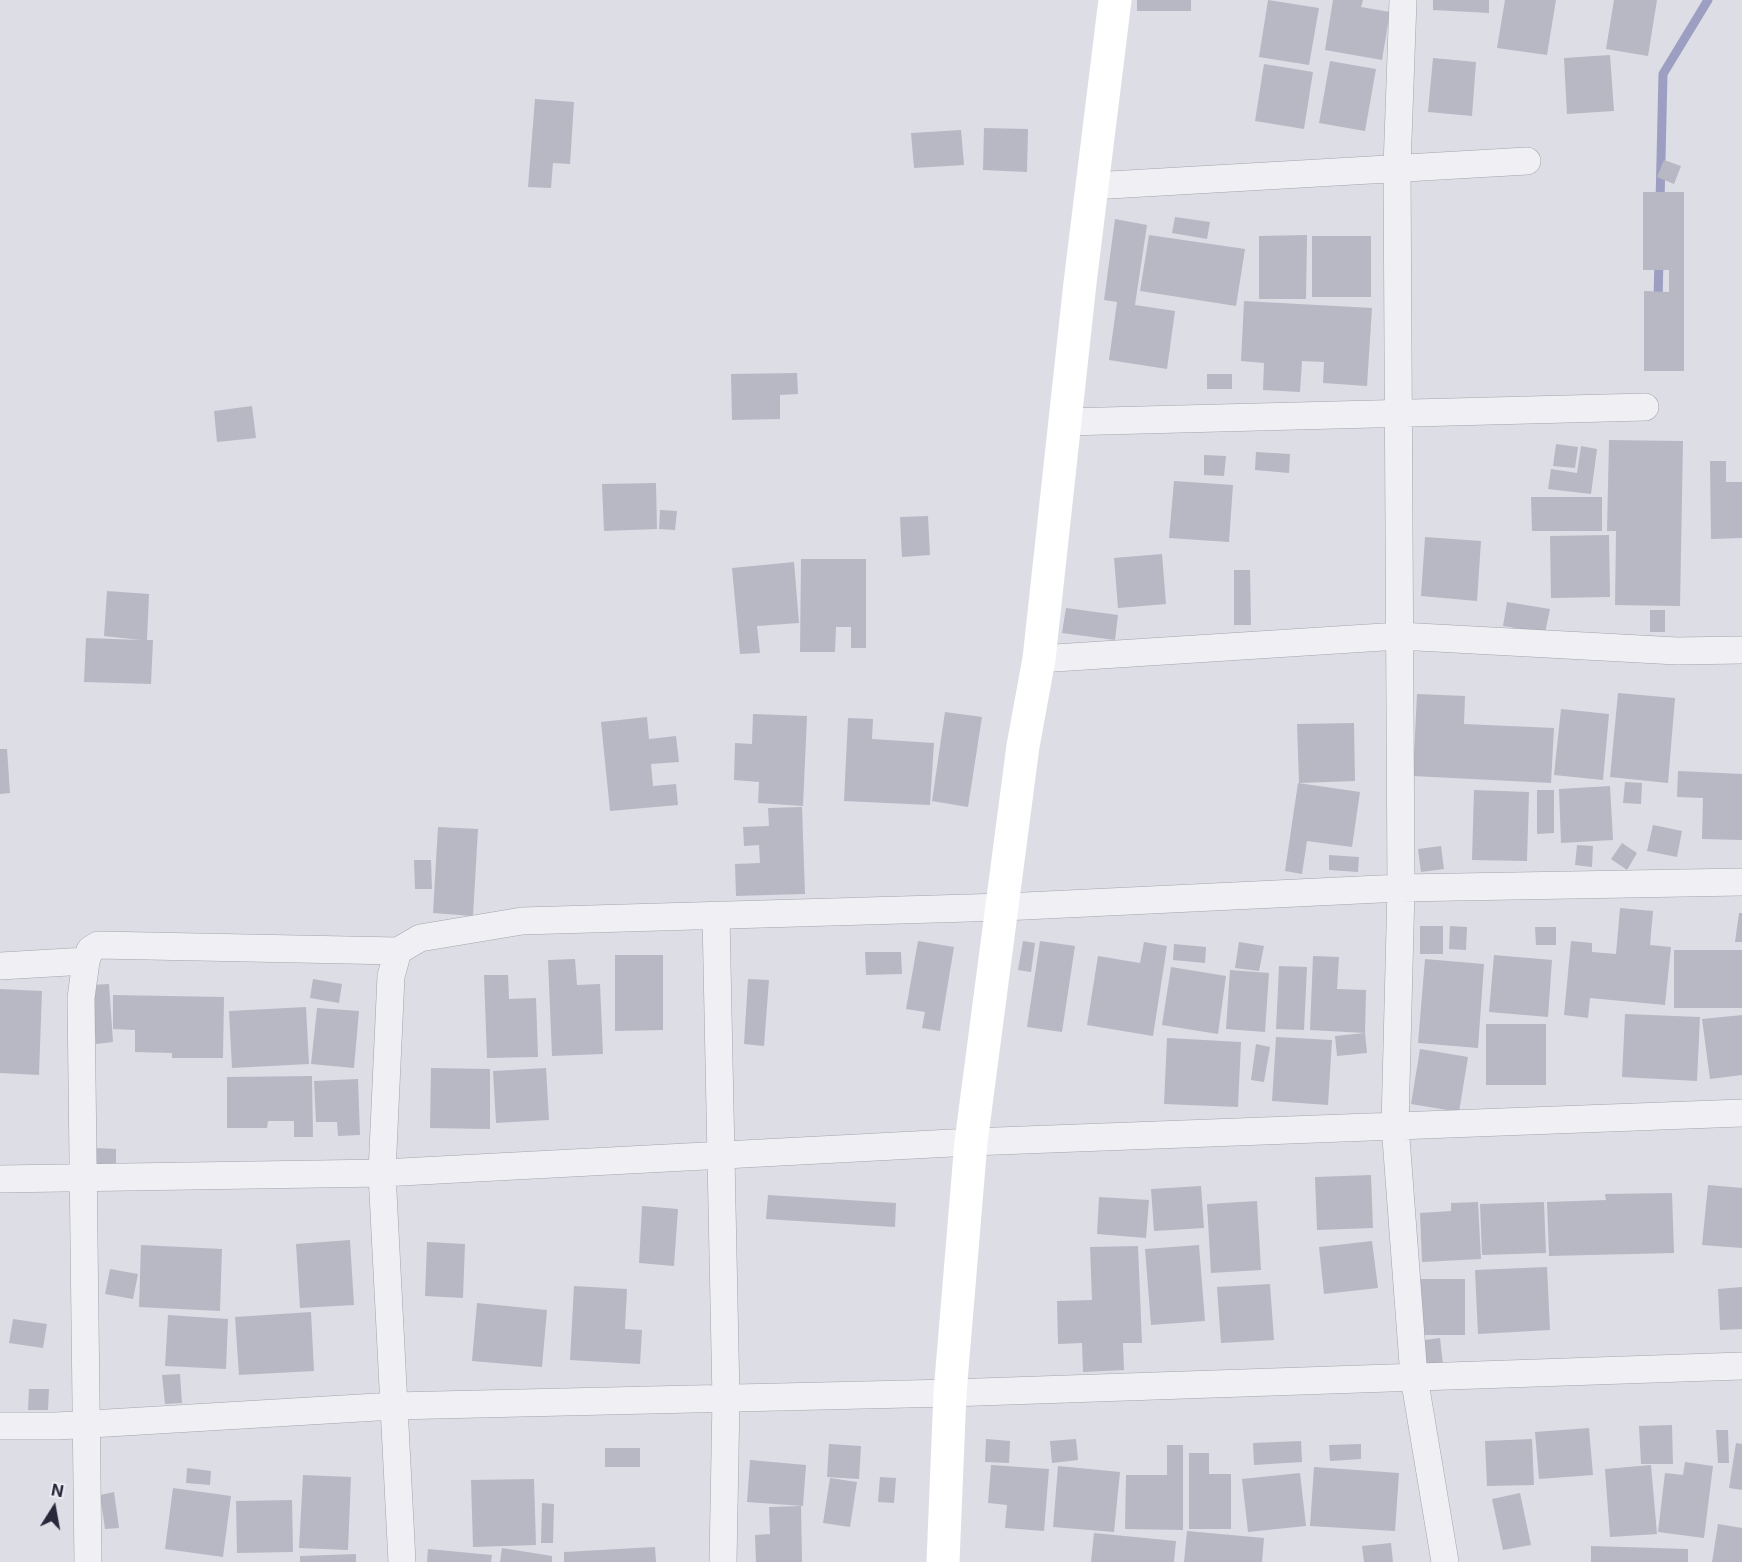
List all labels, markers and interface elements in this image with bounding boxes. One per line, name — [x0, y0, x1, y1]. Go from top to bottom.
north arrow — [24, 1478, 84, 1538]
text: N — [50, 1479, 65, 1501]

